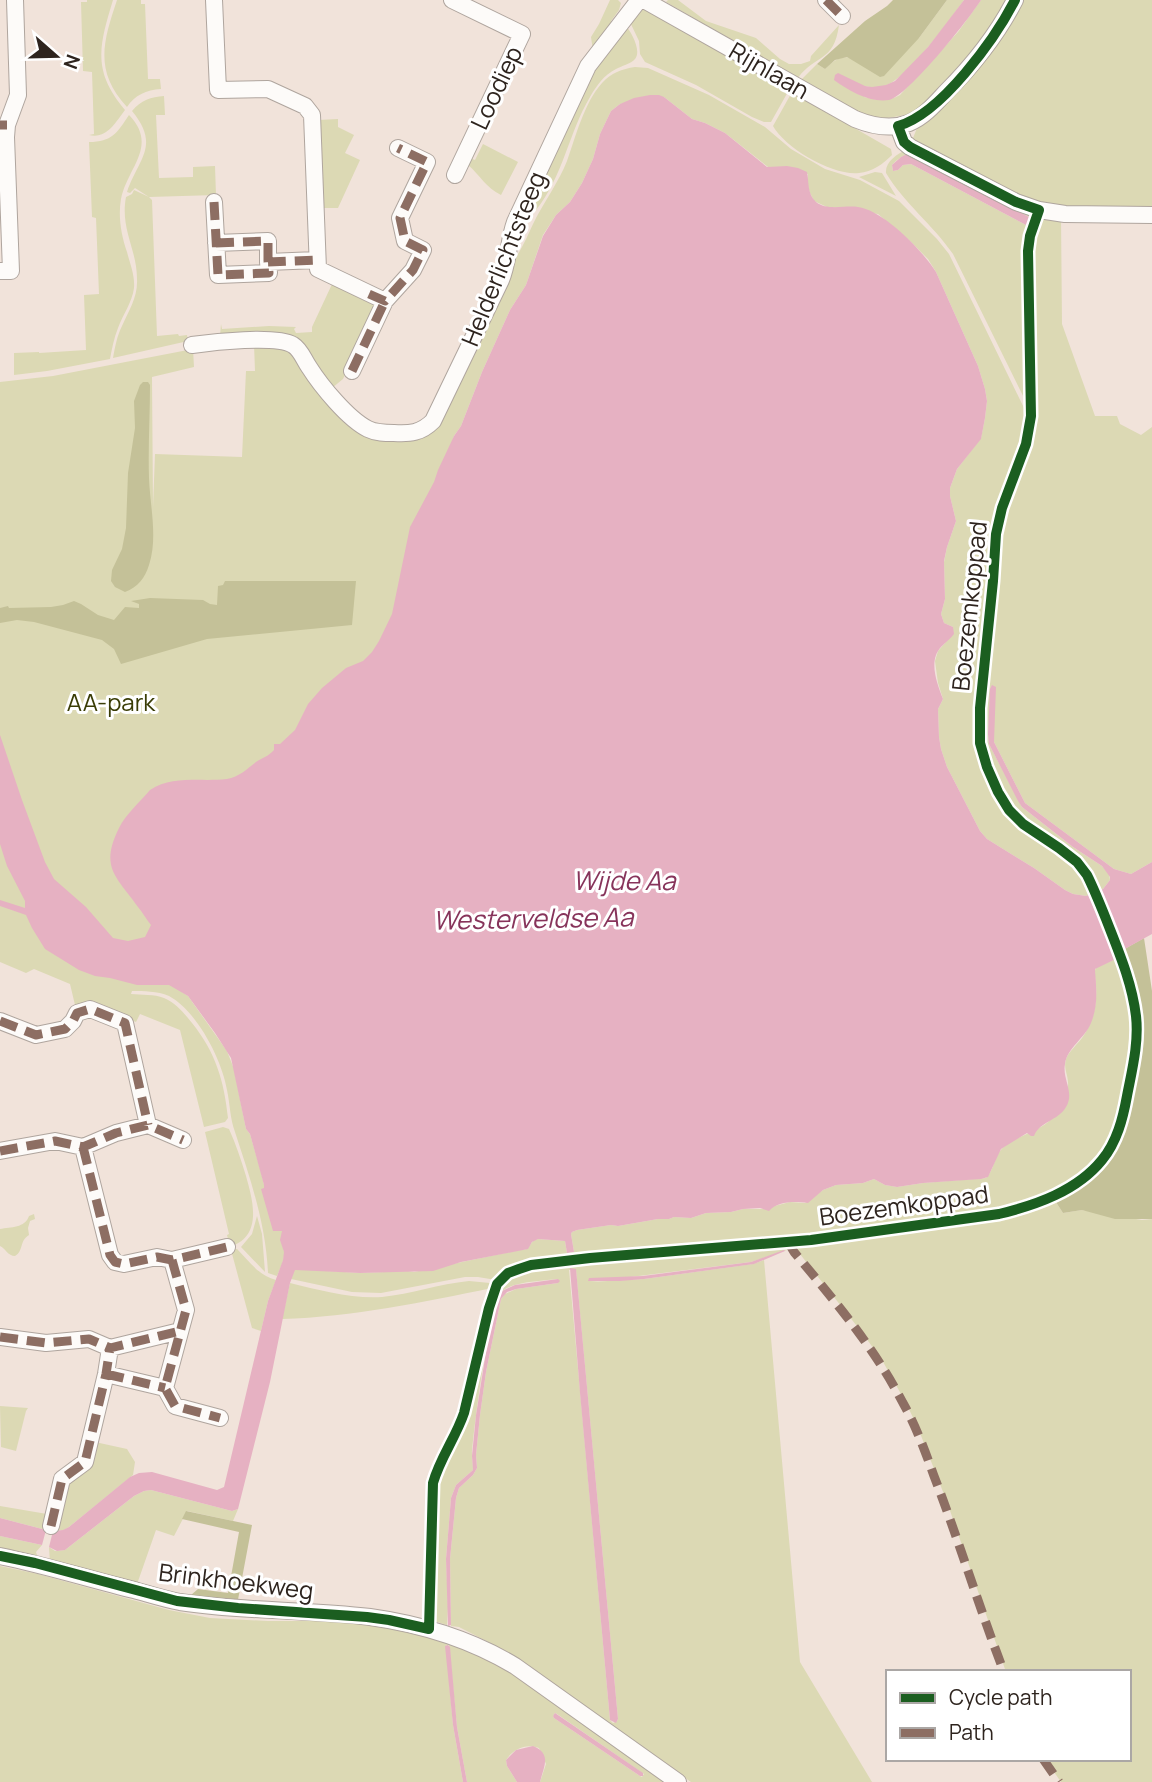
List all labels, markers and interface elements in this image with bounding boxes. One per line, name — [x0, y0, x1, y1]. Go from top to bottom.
north arrow — [21, 21, 91, 91]
street label: Rijnlaan — [724, 34, 816, 106]
street label: Loodiep — [462, 40, 529, 134]
text: N — [57, 51, 87, 73]
street label: Helderlichtsteeg — [453, 166, 553, 351]
street label: Boezemkoppad — [943, 519, 994, 692]
park label: AA-park — [67, 685, 156, 718]
water label: Wijde Aa — [572, 862, 677, 898]
water label: Westerveldse Aa — [432, 898, 635, 938]
street label: Boezemkoppad — [817, 1176, 991, 1233]
street label: Brinkhoekweg — [157, 1555, 315, 1606]
legend — [886, 1670, 1131, 1761]
text: Cycle path — [949, 1683, 1052, 1711]
text: Path — [949, 1718, 994, 1746]

